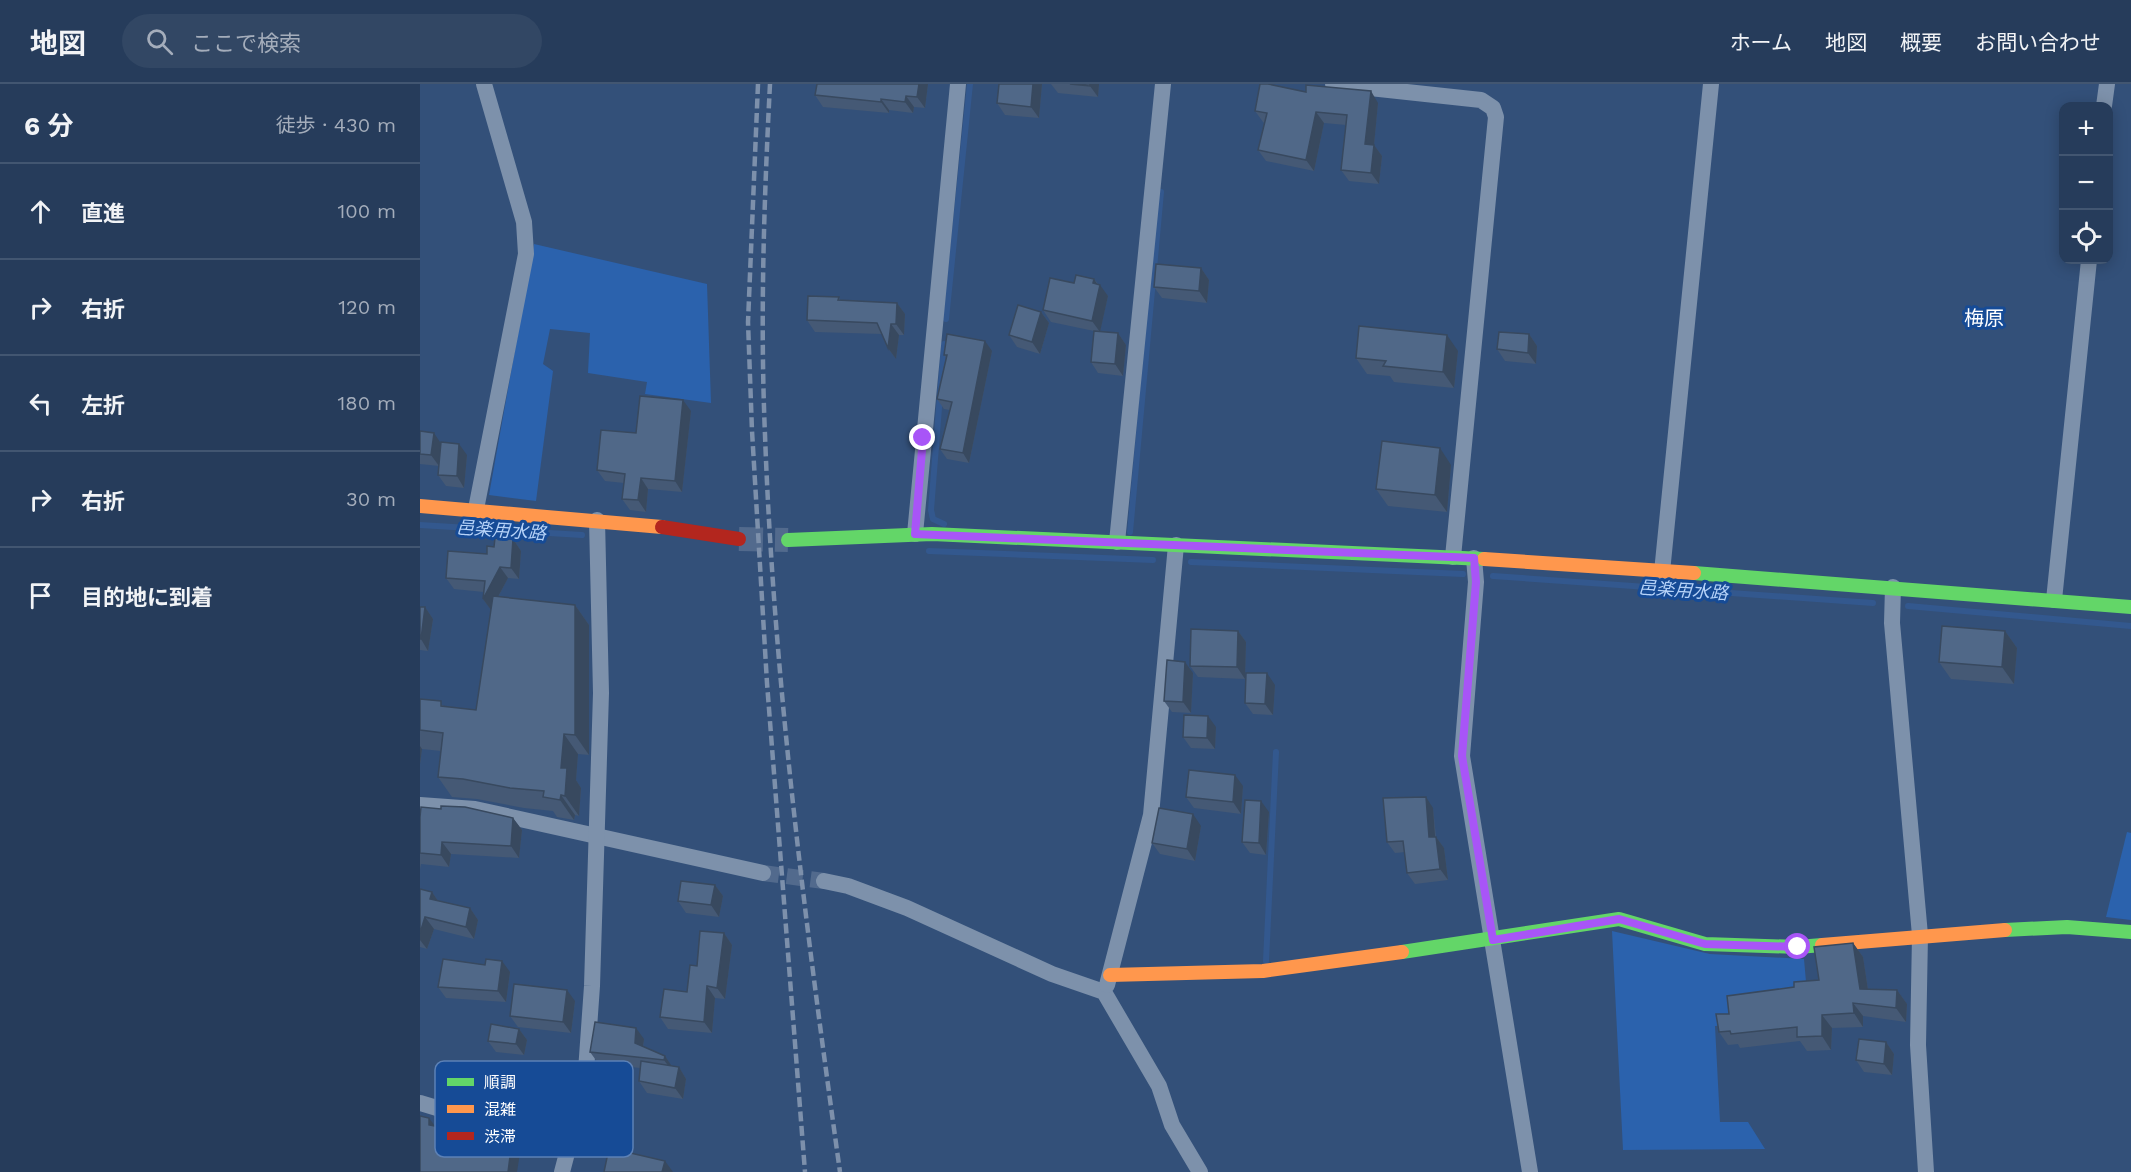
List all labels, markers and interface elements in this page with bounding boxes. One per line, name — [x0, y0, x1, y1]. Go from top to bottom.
search box — [122, 14, 542, 68]
icon: search — [143, 25, 176, 58]
text: 地図 — [30, 27, 86, 60]
text: ホーム — [1730, 30, 1792, 55]
text: 地図 — [1825, 30, 1867, 55]
text: 概要 — [1900, 30, 1942, 55]
text: お問い合わせ — [1975, 30, 2101, 55]
text: ここで検索 — [191, 31, 301, 56]
map controls — [2059, 102, 2113, 264]
button: + — [2059, 102, 2113, 156]
text: 6 分 — [24, 111, 73, 141]
text: 徒歩 · 430 m — [276, 113, 396, 137]
button: − — [2059, 156, 2113, 210]
icon: ahead — [24, 195, 57, 228]
text: 100 m — [337, 199, 396, 223]
text: 直進 — [81, 201, 125, 226]
button: locate — [2059, 210, 2113, 264]
icon: right — [24, 291, 57, 324]
text: 120 m — [338, 295, 396, 319]
text: 右折 — [81, 297, 125, 322]
district label: 梅原 — [1964, 306, 2004, 330]
icon: left — [24, 387, 57, 420]
text: 180 m — [338, 391, 396, 415]
text: 左折 — [81, 393, 125, 418]
route end — [909, 424, 935, 450]
icon: right — [24, 483, 57, 516]
text: 30 m — [346, 487, 396, 511]
text: 右折 — [81, 489, 125, 514]
water label: 邑楽用水路 — [455, 516, 549, 544]
water label: 邑楽用水路 — [1637, 576, 1731, 604]
icon: arrive — [24, 579, 57, 612]
text: 目的地に到着 — [81, 585, 213, 610]
route start — [1784, 933, 1810, 959]
legend — [435, 1061, 633, 1157]
text: 順調 — [484, 1073, 516, 1092]
text: 混雑 — [484, 1100, 516, 1119]
text: 渋滞 — [484, 1127, 516, 1146]

